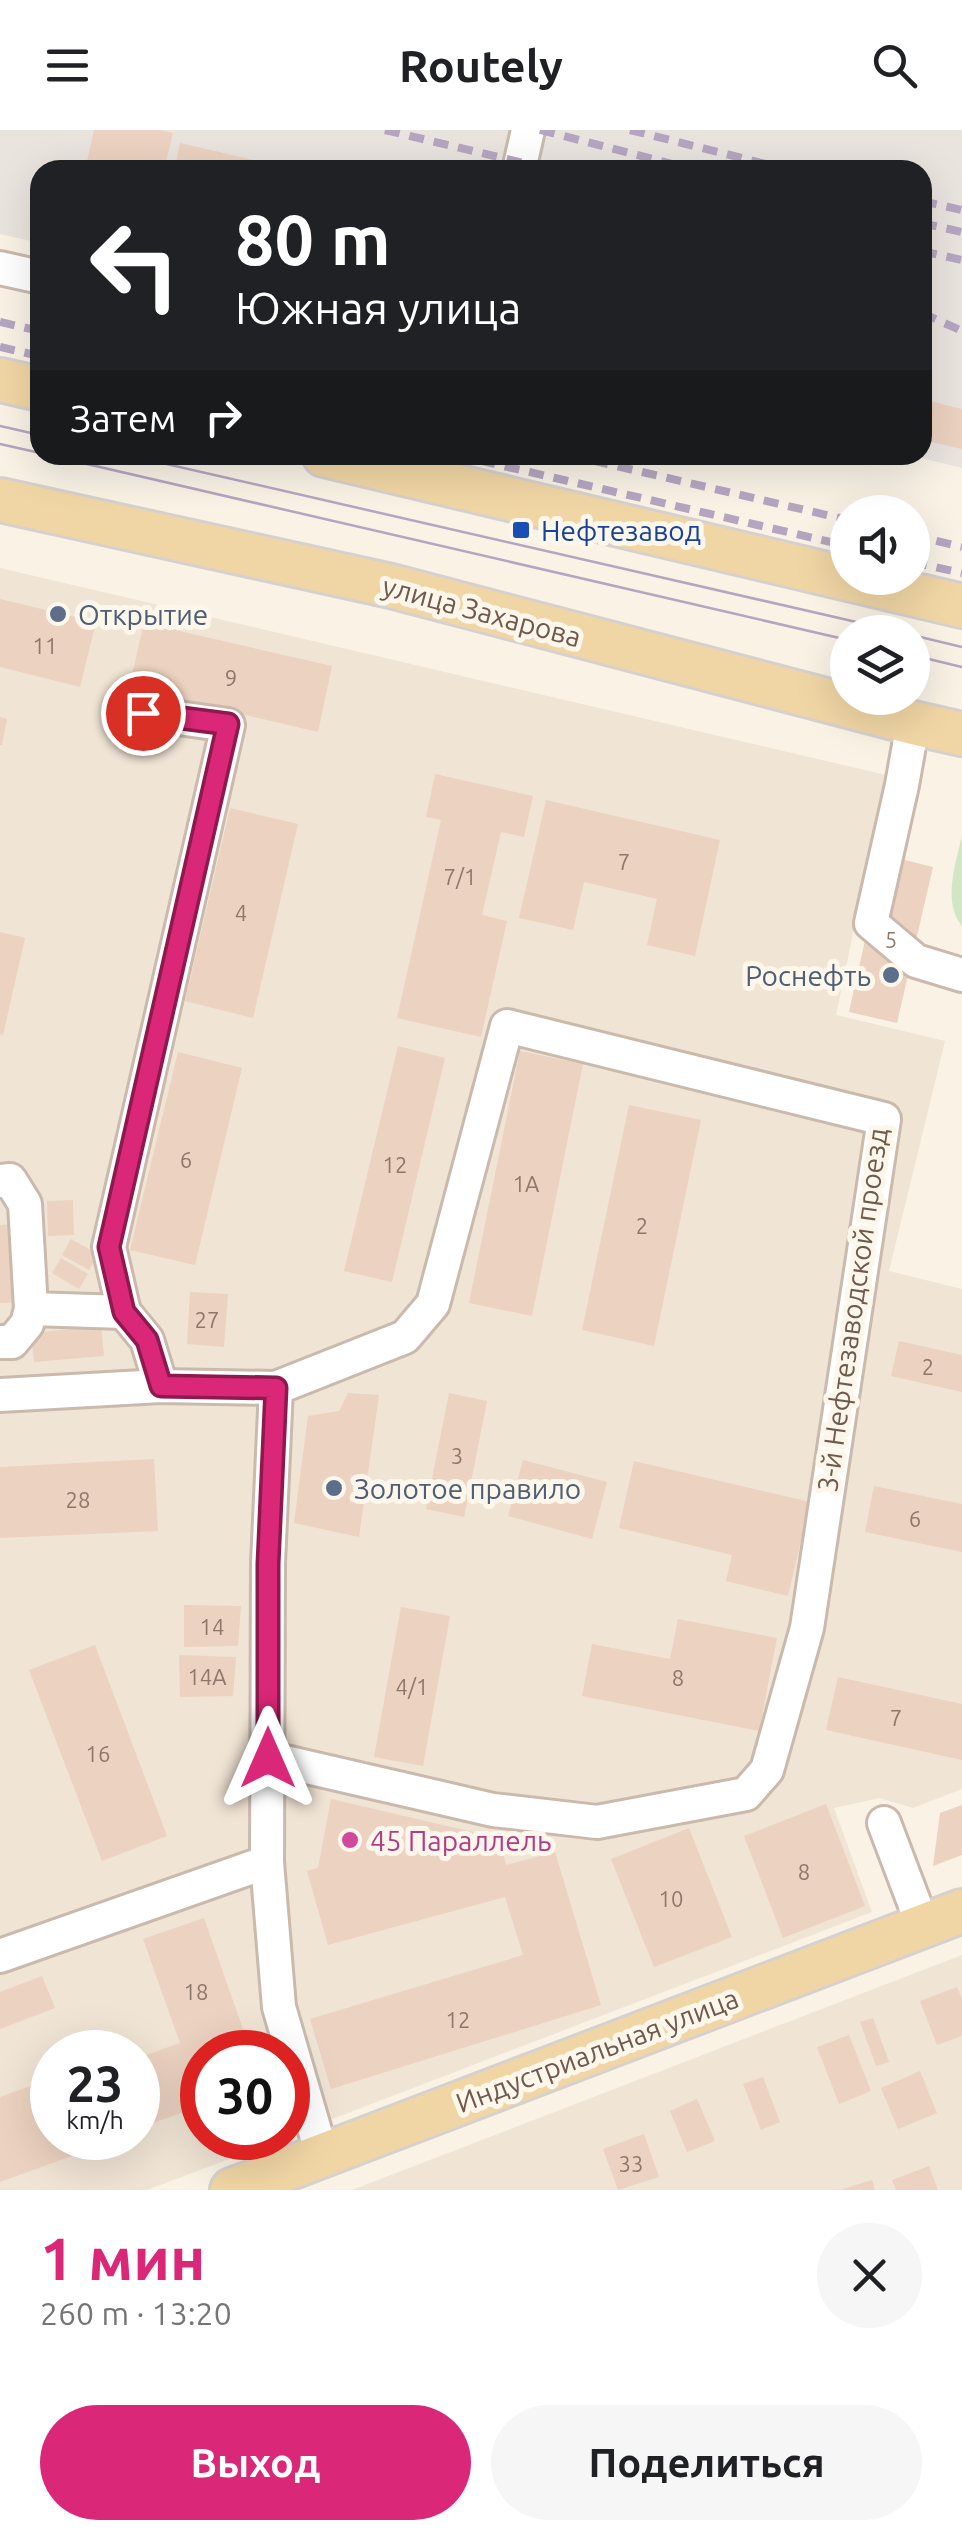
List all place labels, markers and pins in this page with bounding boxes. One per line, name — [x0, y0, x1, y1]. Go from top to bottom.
place label: Нефтезавод — [541, 515, 701, 546]
marker: Нефтезавод — [510, 519, 532, 541]
place label: Открытие — [78, 599, 208, 630]
marker: Открытие — [47, 603, 69, 625]
pin — [101, 671, 186, 756]
place label: Роснефть — [745, 960, 871, 991]
marker: Роснефть — [880, 964, 902, 986]
place label: Золотое правило — [354, 1473, 581, 1504]
marker: Золотое правило — [323, 1477, 345, 1499]
place label: 45 Параллель — [370, 1825, 552, 1856]
marker: 45 Параллель — [339, 1829, 361, 1851]

